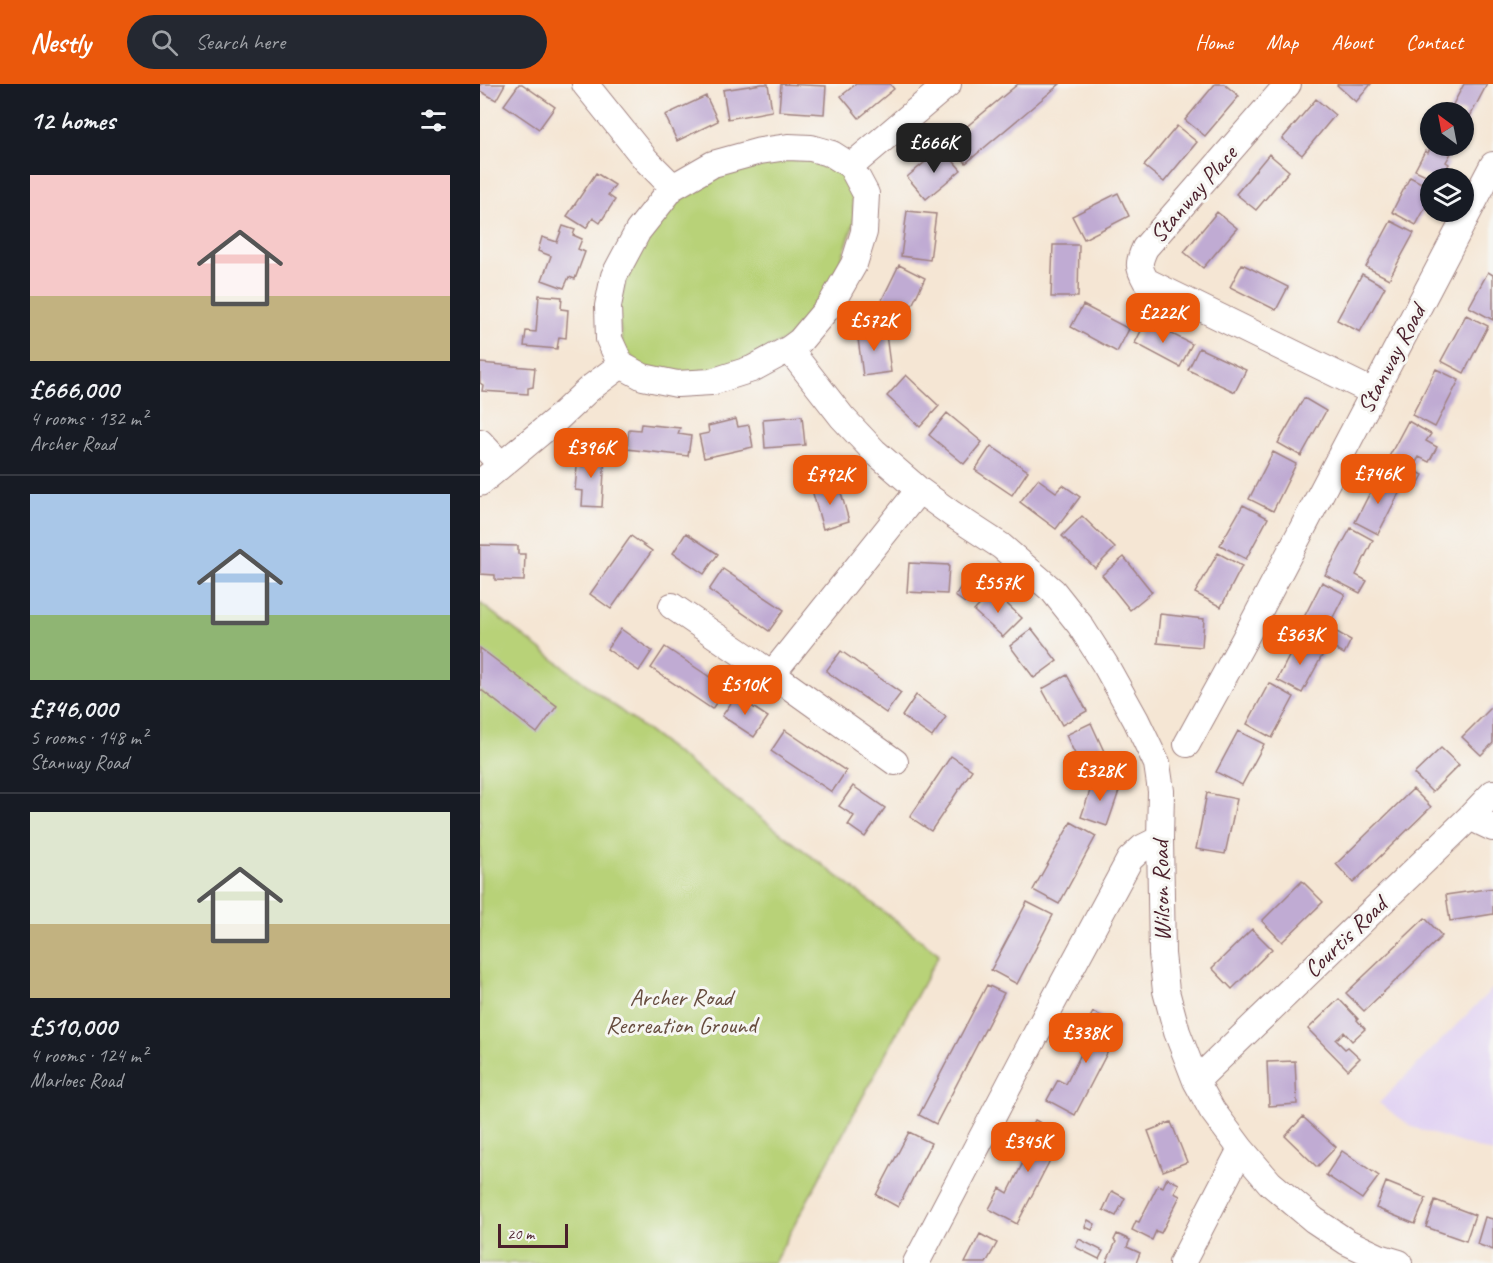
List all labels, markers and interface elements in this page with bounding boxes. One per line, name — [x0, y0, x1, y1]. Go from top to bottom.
search box — [127, 15, 547, 69]
text: Nestly — [30, 25, 91, 60]
icon: search — [148, 26, 181, 59]
text: Search here — [196, 28, 285, 56]
text: Home — [1195, 29, 1233, 55]
text: Map — [1266, 29, 1298, 55]
text: About — [1331, 29, 1373, 55]
text: Contact — [1406, 29, 1463, 55]
north arrow — [1420, 102, 1474, 156]
map controls — [1420, 102, 1474, 222]
text: 12 homes — [30, 104, 115, 137]
icon: filters — [417, 104, 450, 137]
pin: £666K — [892, 123, 976, 174]
text: £666K — [910, 130, 958, 155]
street label: Stanway Place — [1143, 138, 1245, 249]
button: layers — [1420, 168, 1474, 222]
icon: home — [186, 214, 294, 322]
pin: £222K — [1121, 293, 1205, 344]
street label: Stanway Road — [1350, 297, 1434, 418]
text: £222K — [1140, 300, 1186, 325]
pin: £572K — [832, 301, 916, 352]
text: £572K — [851, 308, 897, 333]
text: £666,000 — [30, 373, 119, 406]
text: 4 rooms · 132 m² — [30, 406, 147, 431]
pin: £396K — [549, 428, 633, 479]
text: Archer Road — [30, 431, 115, 456]
text: £396K — [568, 435, 614, 460]
pin: £746K — [1336, 454, 1420, 505]
pin: £792K — [788, 455, 872, 506]
text: £746K — [1355, 461, 1401, 486]
text: £792K — [807, 462, 853, 487]
icon: home — [186, 533, 294, 641]
pin: £557K — [956, 563, 1040, 614]
text: £557K — [975, 570, 1021, 595]
pin: £363K — [1258, 615, 1342, 666]
text: £363K — [1277, 622, 1323, 647]
pin: £510K — [703, 665, 787, 716]
text: £510K — [722, 672, 768, 697]
text: £746,000 — [30, 692, 118, 725]
text: 5 rooms · 148 m² — [30, 725, 147, 750]
text: Stanway Road — [30, 750, 129, 775]
pin: £328K — [1058, 751, 1142, 802]
text: £328K — [1077, 758, 1123, 783]
street label: Wilson Road — [1145, 837, 1177, 942]
icon: home — [186, 851, 294, 959]
street label: Courtis Road — [1297, 888, 1395, 984]
park label: Archer Road Recreation Ground — [606, 982, 760, 1040]
text: £510,000 — [30, 1010, 117, 1043]
pin: £338K — [1044, 1013, 1128, 1064]
text: £338K — [1063, 1020, 1109, 1045]
text: 4 rooms · 124 m² — [30, 1043, 147, 1068]
text: Marloes Road — [30, 1068, 122, 1093]
pin: £345K — [986, 1122, 1070, 1173]
text: £345K — [1005, 1129, 1051, 1154]
scale bar — [498, 1221, 568, 1248]
text: 20 m — [507, 1224, 534, 1244]

